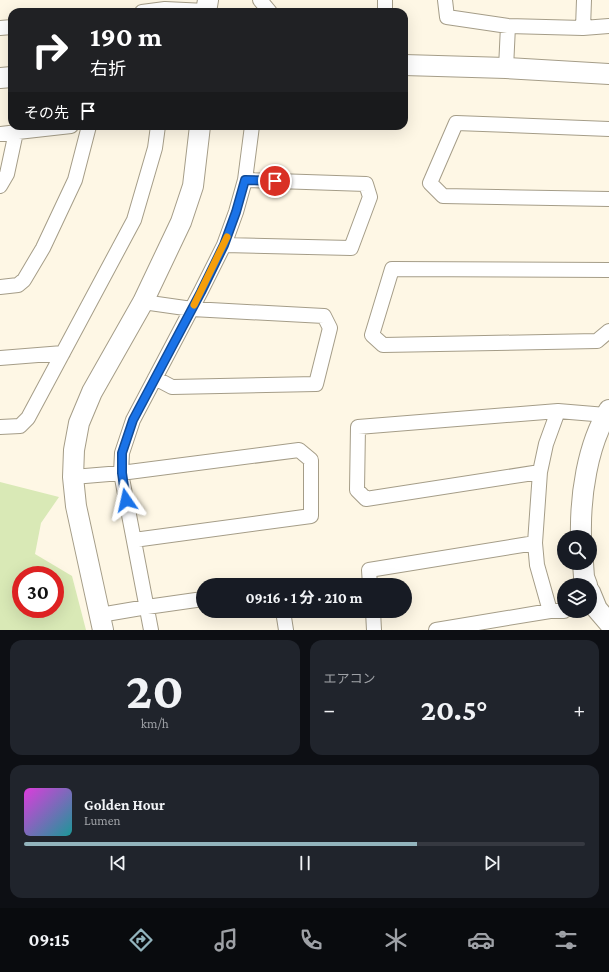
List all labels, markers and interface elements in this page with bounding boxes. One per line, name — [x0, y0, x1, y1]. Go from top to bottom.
text: 190 m — [90, 21, 162, 52]
icon: right — [24, 24, 76, 76]
text: 右折 — [90, 59, 126, 79]
icon: arrive — [77, 100, 99, 122]
text: その先 — [24, 105, 69, 121]
pin — [258, 164, 292, 198]
icon: arrive — [264, 170, 286, 192]
position arrow — [105, 479, 147, 521]
map controls — [557, 530, 597, 618]
button: search — [557, 530, 597, 570]
speed limit sign: 30 — [12, 566, 64, 618]
button: layers — [557, 578, 597, 618]
text: 09:16 · 1 分 · 210 m — [246, 590, 363, 606]
text: 20 — [126, 661, 184, 719]
text: エアコン — [324, 671, 376, 686]
text: 20.5° — [421, 693, 488, 726]
text: − — [324, 697, 335, 722]
text: + — [573, 697, 585, 722]
text: km/h — [141, 716, 169, 731]
text: Golden Hour — [84, 797, 165, 813]
text: Lumen — [84, 813, 120, 828]
icon: previous — [107, 852, 129, 874]
icon: pause — [294, 852, 316, 874]
icon: next — [481, 852, 503, 874]
icon: directions — [127, 926, 155, 954]
icon: music — [212, 926, 240, 954]
icon: phone — [297, 926, 325, 954]
icon: climate — [382, 926, 410, 954]
icon: car — [467, 926, 495, 954]
icon: filters — [552, 926, 580, 954]
text: 09:15 — [29, 930, 70, 950]

